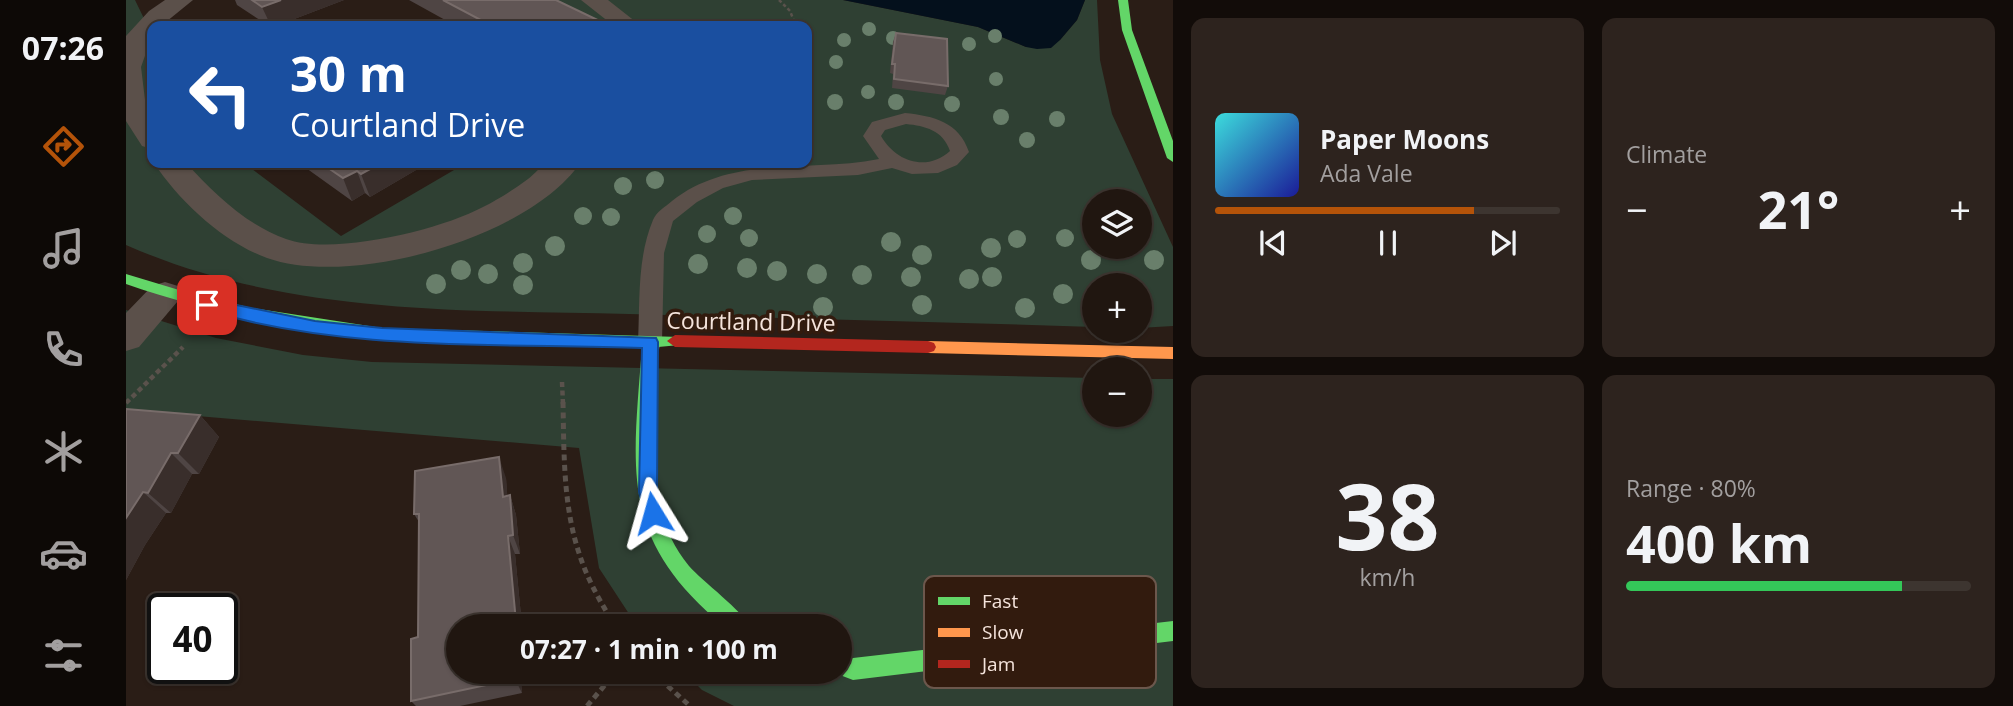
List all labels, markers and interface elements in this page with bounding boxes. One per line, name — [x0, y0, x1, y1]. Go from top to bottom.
text: 07:26 — [22, 26, 104, 69]
text: 30 m — [290, 40, 407, 106]
icon: left — [175, 49, 266, 140]
text: Courtland Drive — [290, 103, 525, 146]
text: Paper Moons — [1320, 121, 1489, 157]
icon: directions — [39, 122, 88, 171]
text: Climate — [1626, 138, 1707, 170]
text: Ada Vale — [1320, 157, 1413, 189]
text: 21° — [1758, 173, 1839, 244]
text: − — [1626, 183, 1648, 235]
text: + — [1949, 183, 1971, 235]
map controls — [1082, 189, 1152, 427]
button: layers — [1082, 189, 1152, 259]
icon: music — [39, 224, 88, 273]
icon: previous — [1254, 224, 1292, 262]
icon: pause — [1369, 224, 1407, 262]
icon: next — [1484, 224, 1522, 262]
button: + — [1082, 273, 1152, 343]
pin — [177, 275, 237, 335]
icon: arrive — [188, 286, 226, 324]
street label: Courtland Drive — [666, 304, 836, 338]
icon: phone — [39, 325, 88, 374]
button: − — [1082, 357, 1152, 427]
icon: climate — [39, 427, 88, 476]
text: 38 — [1335, 453, 1440, 577]
text: Range · 80% — [1626, 472, 1756, 504]
position arrow — [616, 476, 690, 550]
text: 400 km — [1626, 507, 1812, 578]
icon: car — [39, 529, 88, 578]
text: km/h — [1360, 561, 1415, 593]
legend — [924, 576, 1156, 688]
text: Fast — [982, 588, 1018, 614]
speed limit sign: 40 — [147, 593, 238, 684]
text: Slow — [982, 619, 1024, 645]
icon: filters — [39, 631, 88, 680]
text: 07:27 · 1 min · 100 m — [520, 631, 778, 667]
text: Jam — [980, 651, 1015, 677]

